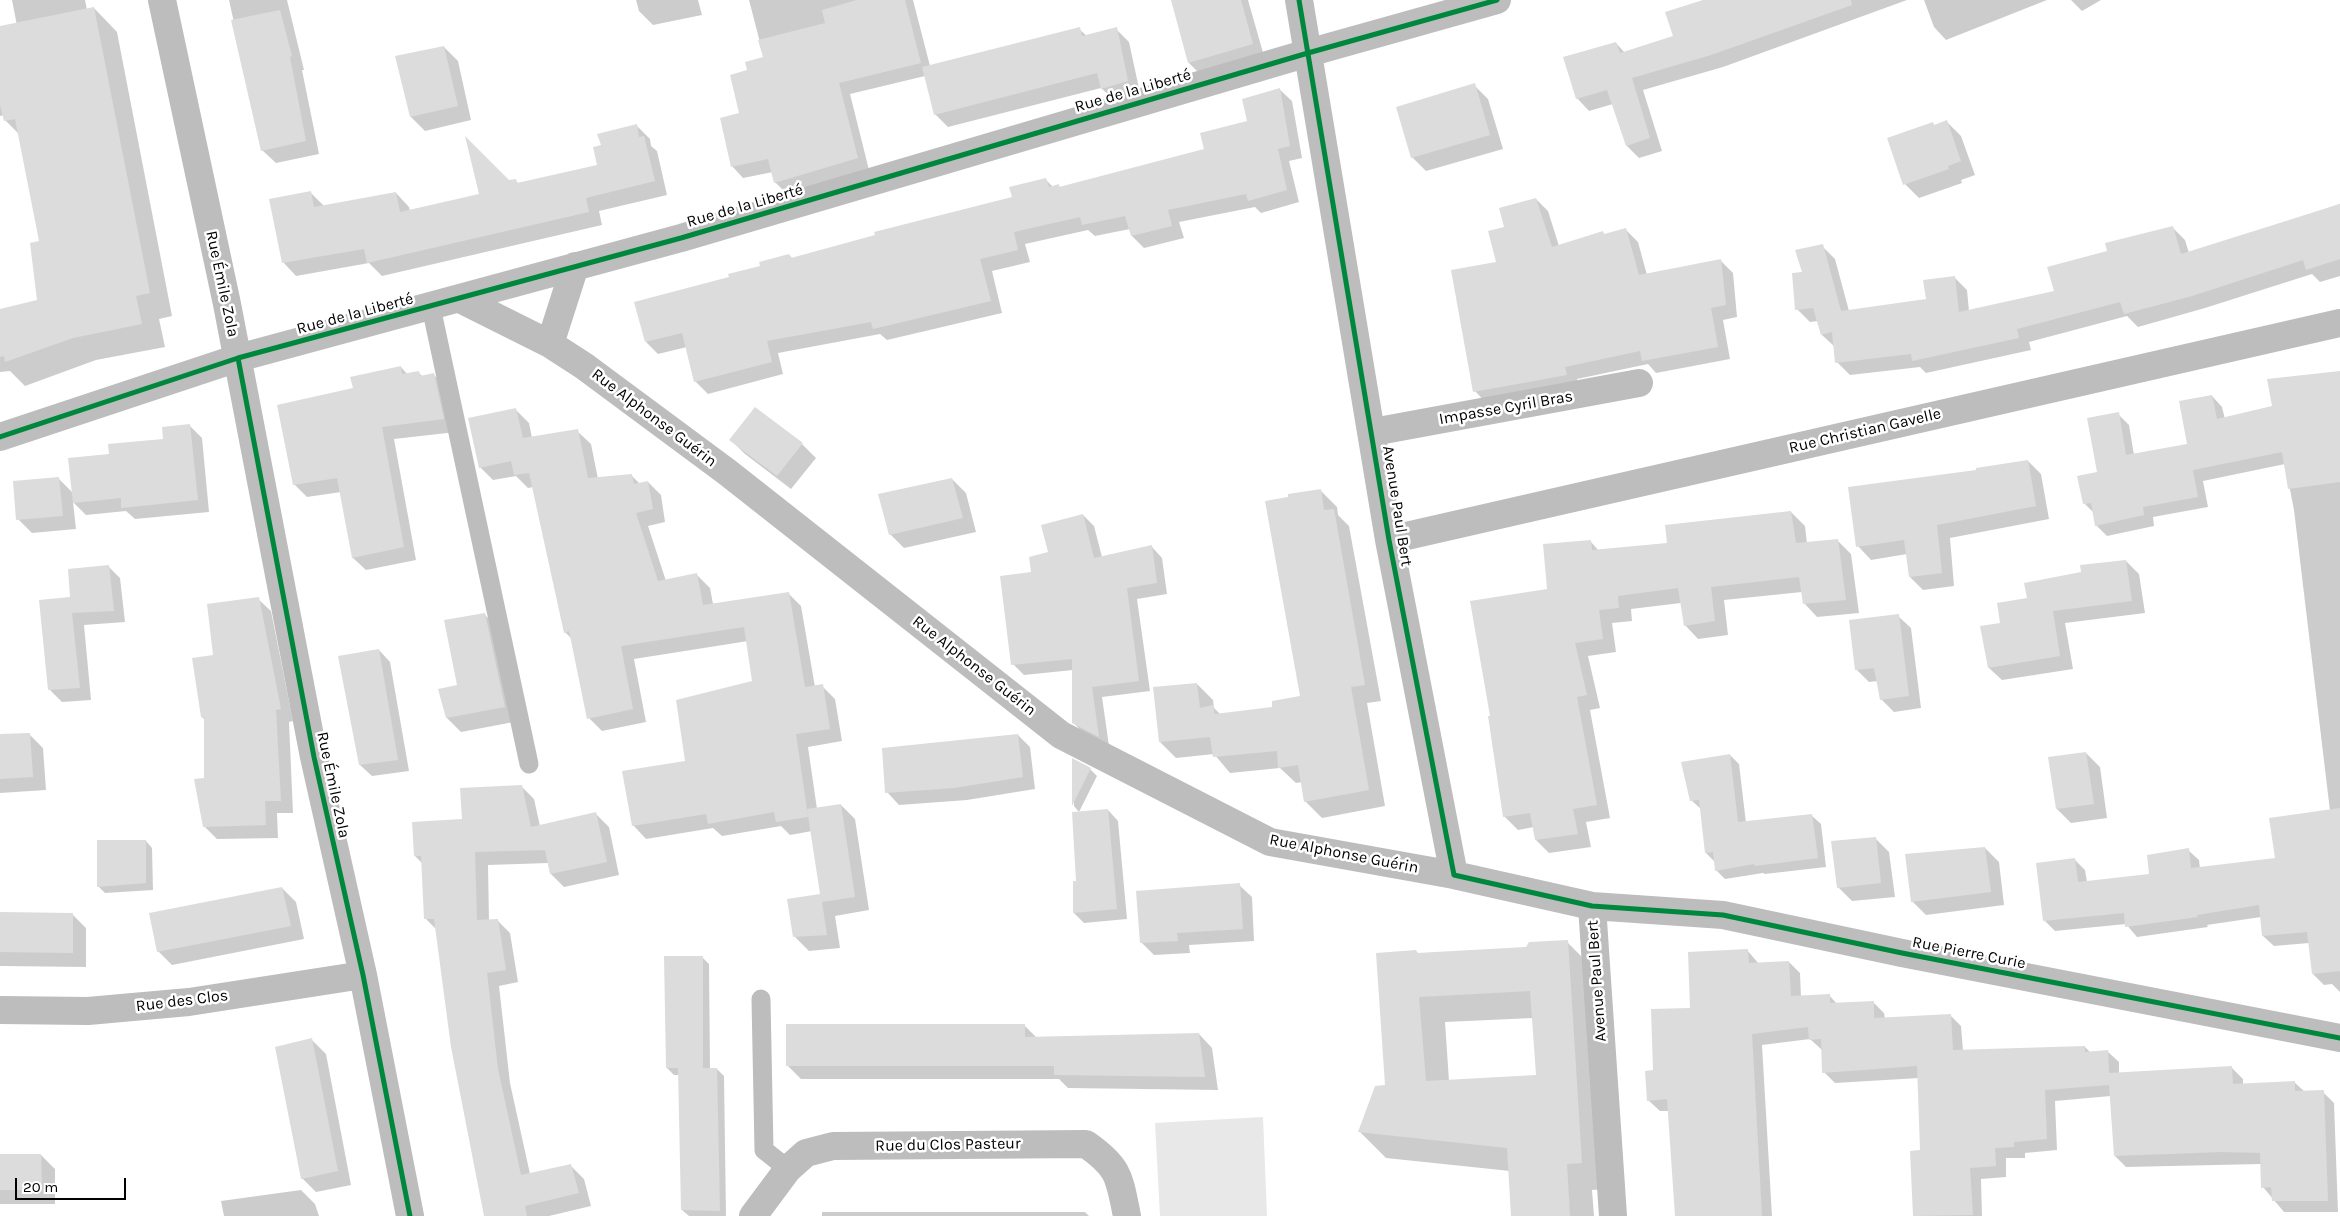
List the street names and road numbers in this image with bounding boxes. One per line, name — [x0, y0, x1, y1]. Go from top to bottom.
street label: Rue de la Liberté — [1073, 65, 1193, 117]
street label: Rue de la Liberté — [685, 180, 805, 232]
street label: Rue Émile Zola — [201, 229, 243, 339]
street label: Rue de la Liberté — [295, 289, 415, 339]
street label: Rue Alphonse Guérin — [588, 365, 720, 471]
street label: Impasse Cyril Bras — [1438, 387, 1574, 429]
street label: Rue Christian Gavelle — [1787, 404, 1943, 458]
street label: Avenue Paul Bert — [1378, 444, 1416, 568]
street label: Rue Alphonse Guérin — [908, 612, 1040, 720]
street label: Rue Émile Zola — [312, 730, 354, 840]
street label: Rue Alphonse Guérin — [1268, 830, 1420, 878]
street label: Avenue Paul Bert — [1583, 919, 1611, 1043]
street label: Rue Pierre Curie — [1911, 933, 2027, 973]
street label: Rue des Clos — [135, 986, 229, 1016]
street label: Rue du Clos Pasteur — [875, 1134, 1021, 1156]

